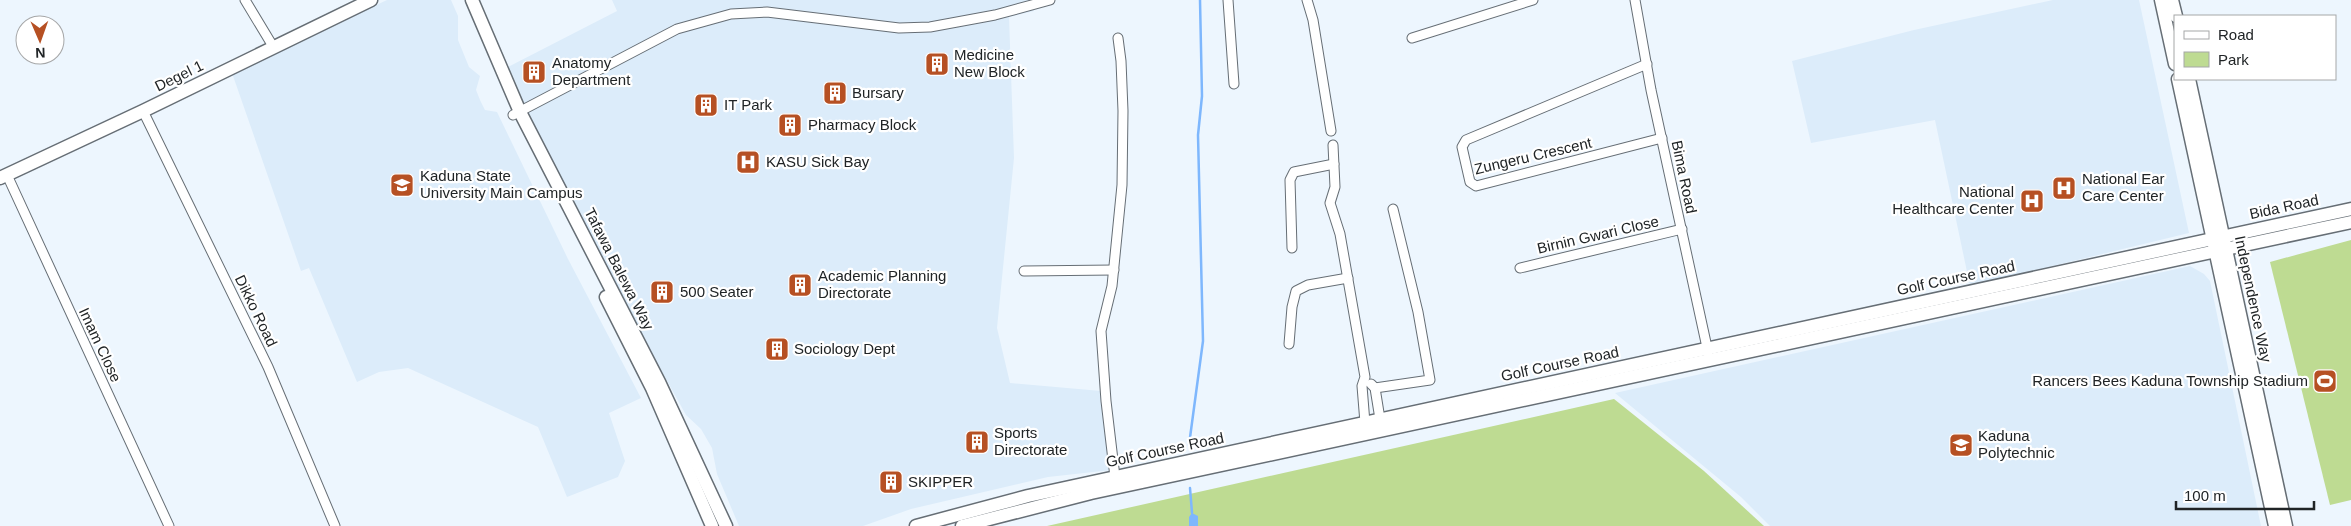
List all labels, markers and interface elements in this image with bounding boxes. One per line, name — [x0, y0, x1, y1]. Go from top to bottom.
north arrow — [15, 15, 65, 65]
legend — [2174, 15, 2336, 80]
text: Road — [2218, 26, 2254, 43]
text: N — [35, 45, 46, 61]
place label: Medicine New Block — [954, 46, 1025, 80]
building icon: Medicine New Block — [924, 51, 950, 77]
text: Park — [2218, 51, 2249, 68]
place label: Anatomy Department — [552, 54, 631, 88]
street label: Degel 1 — [152, 57, 206, 95]
building icon: Anatomy Department — [521, 59, 547, 85]
building icon: Bursary — [822, 80, 848, 106]
place label: Bursary — [852, 84, 904, 101]
building icon: IT Park — [693, 92, 719, 118]
place label: IT Park — [724, 96, 773, 113]
building icon: Pharmacy Block — [777, 112, 803, 138]
place label: Pharmacy Block — [808, 116, 917, 133]
street label: Zungeru Crescent — [1472, 134, 1594, 177]
street label: Bima Road — [1668, 139, 1701, 215]
hospital icon: KASU Sick Bay — [735, 149, 761, 175]
place label: KASU Sick Bay — [766, 153, 870, 170]
place label: Kaduna State University Main Campus — [420, 167, 583, 201]
place label: National Ear Care Center — [2082, 170, 2165, 204]
school or university icon: Kaduna State University Main Campus — [389, 172, 415, 198]
hospital icon: National Ear Care Center — [2051, 175, 2077, 201]
place label: National Healthcare Center — [1892, 183, 2014, 217]
hospital icon: National Healthcare Center — [2019, 188, 2045, 214]
street label: Bida Road — [2248, 191, 2320, 222]
street label: Tafawa Balewa Way — [581, 205, 658, 333]
street label: Birnin Gwari Close — [1535, 212, 1660, 257]
street label: Independence Way — [2232, 234, 2275, 364]
street label: Golf Course Road — [1895, 257, 2016, 298]
place label: Academic Planning Directorate — [818, 267, 946, 301]
street label: Dikko Road — [232, 272, 281, 349]
building icon: Academic Planning Directorate — [787, 272, 813, 298]
building icon: 500 Seater — [649, 279, 675, 305]
place label: 500 Seater — [680, 283, 753, 300]
street label: Imam Close — [76, 305, 125, 385]
building icon: Sociology Dept — [764, 336, 790, 362]
place label: Sociology Dept — [794, 340, 896, 357]
street label: Golf Course Road — [1499, 343, 1620, 384]
sports icon: Rancers Bees Kaduna Township Stadium — [2312, 368, 2338, 394]
place label: Rancers Bees Kaduna Township Stadium — [2032, 372, 2308, 389]
place label: Sports Directorate — [994, 424, 1067, 458]
place label: Kaduna Polytechnic — [1978, 427, 2055, 461]
building icon: Sports Directorate — [964, 429, 990, 455]
street label: Golf Course Road — [1104, 429, 1225, 470]
school or university icon: Kaduna Polytechnic — [1948, 432, 1974, 458]
building icon: SKIPPER — [878, 469, 904, 495]
place label: SKIPPER — [908, 473, 973, 490]
scale bar — [2176, 478, 2314, 510]
text: 100 m — [2184, 487, 2226, 504]

